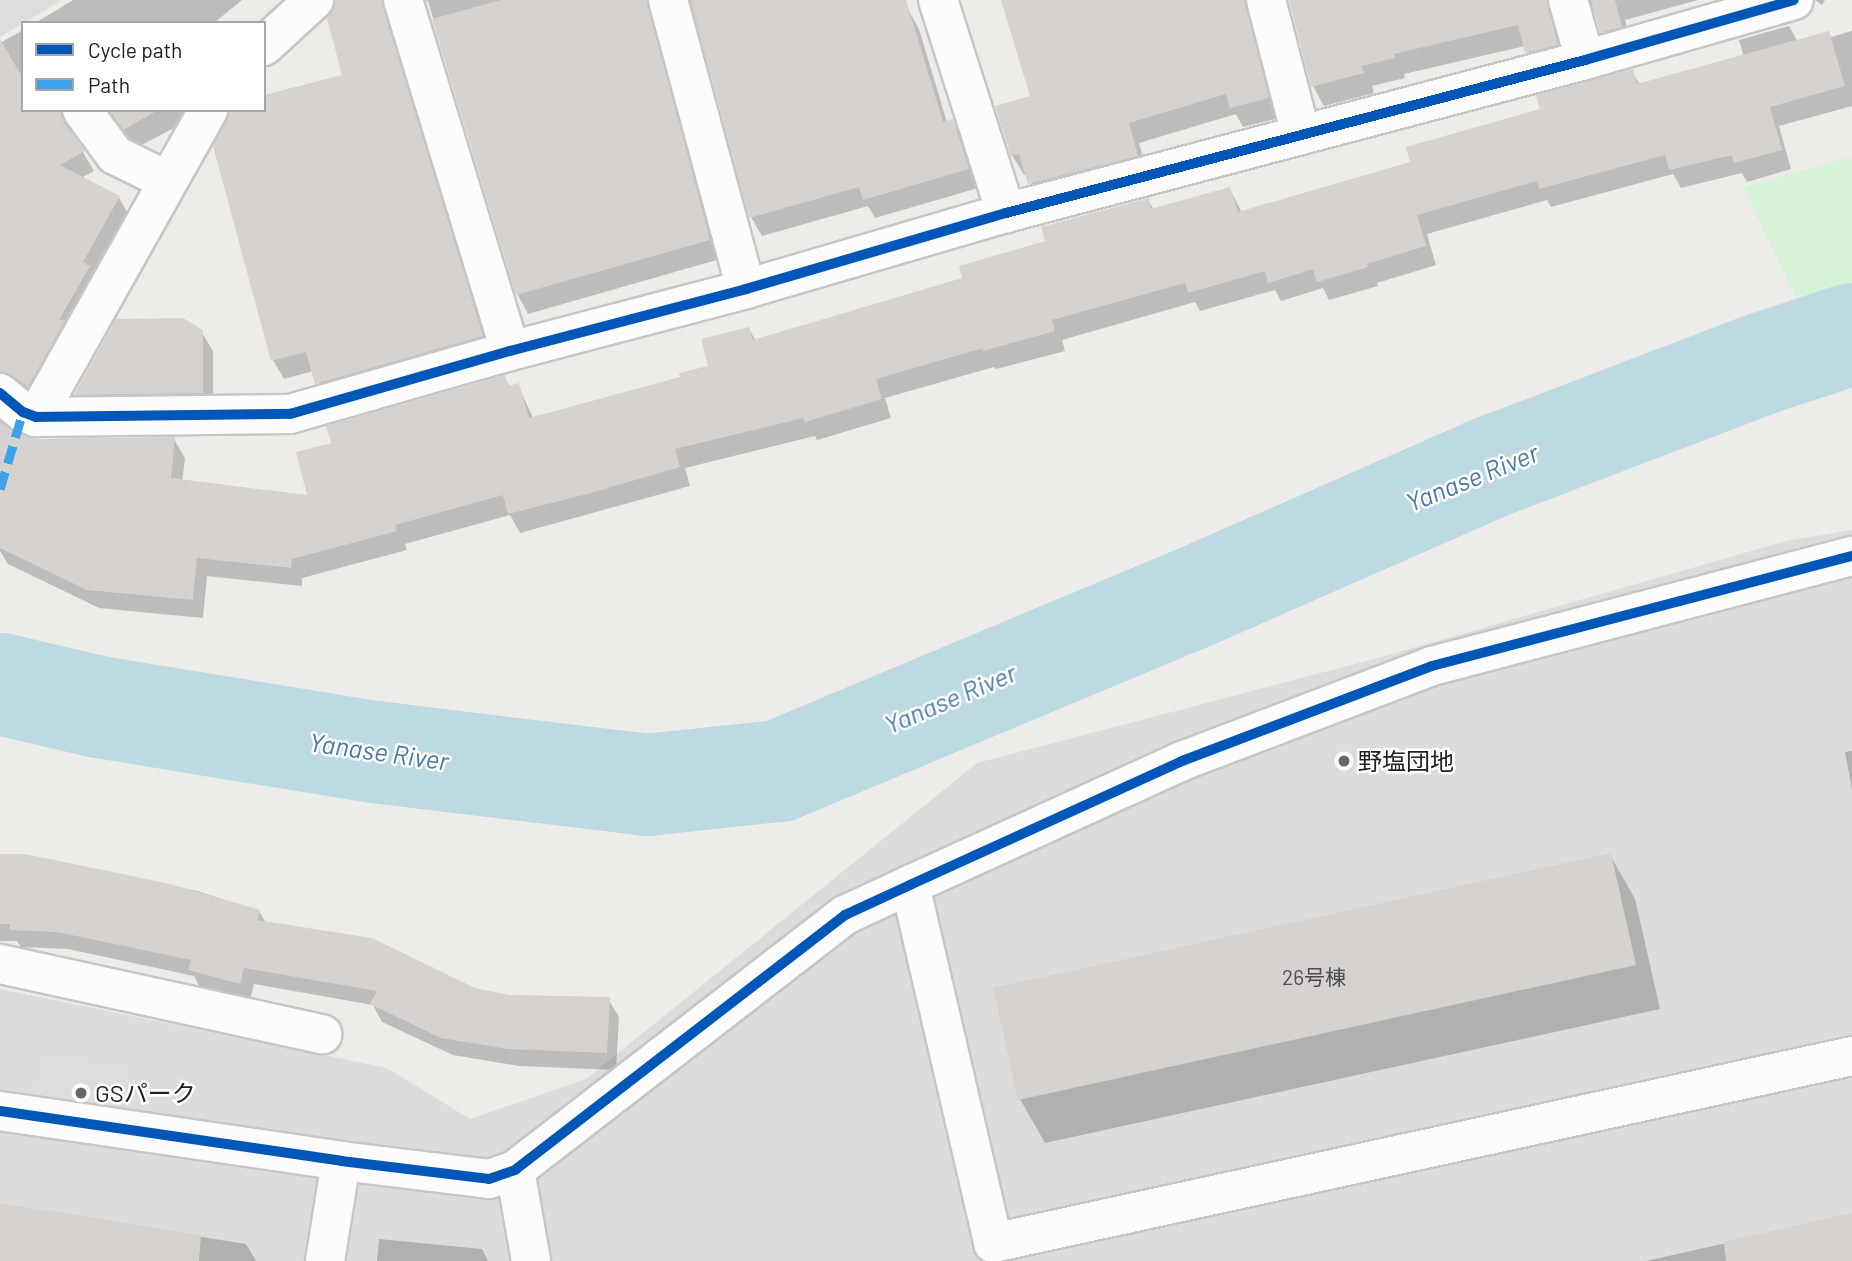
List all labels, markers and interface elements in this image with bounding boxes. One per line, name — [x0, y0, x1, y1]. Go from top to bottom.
legend — [21, 21, 266, 112]
text: Cycle path — [88, 37, 182, 62]
text: Path — [88, 72, 130, 97]
water label: Yanase River — [1401, 436, 1543, 518]
water label: Yanase River — [879, 656, 1021, 740]
water label: Yanase River — [307, 726, 451, 776]
place label: 野塩団地 — [1358, 747, 1454, 775]
marker: 野塩団地 — [1336, 753, 1352, 769]
house number: 26号棟 — [1282, 964, 1346, 990]
place label: GSパーク — [95, 1079, 196, 1107]
marker: GSパーク — [73, 1085, 89, 1101]

